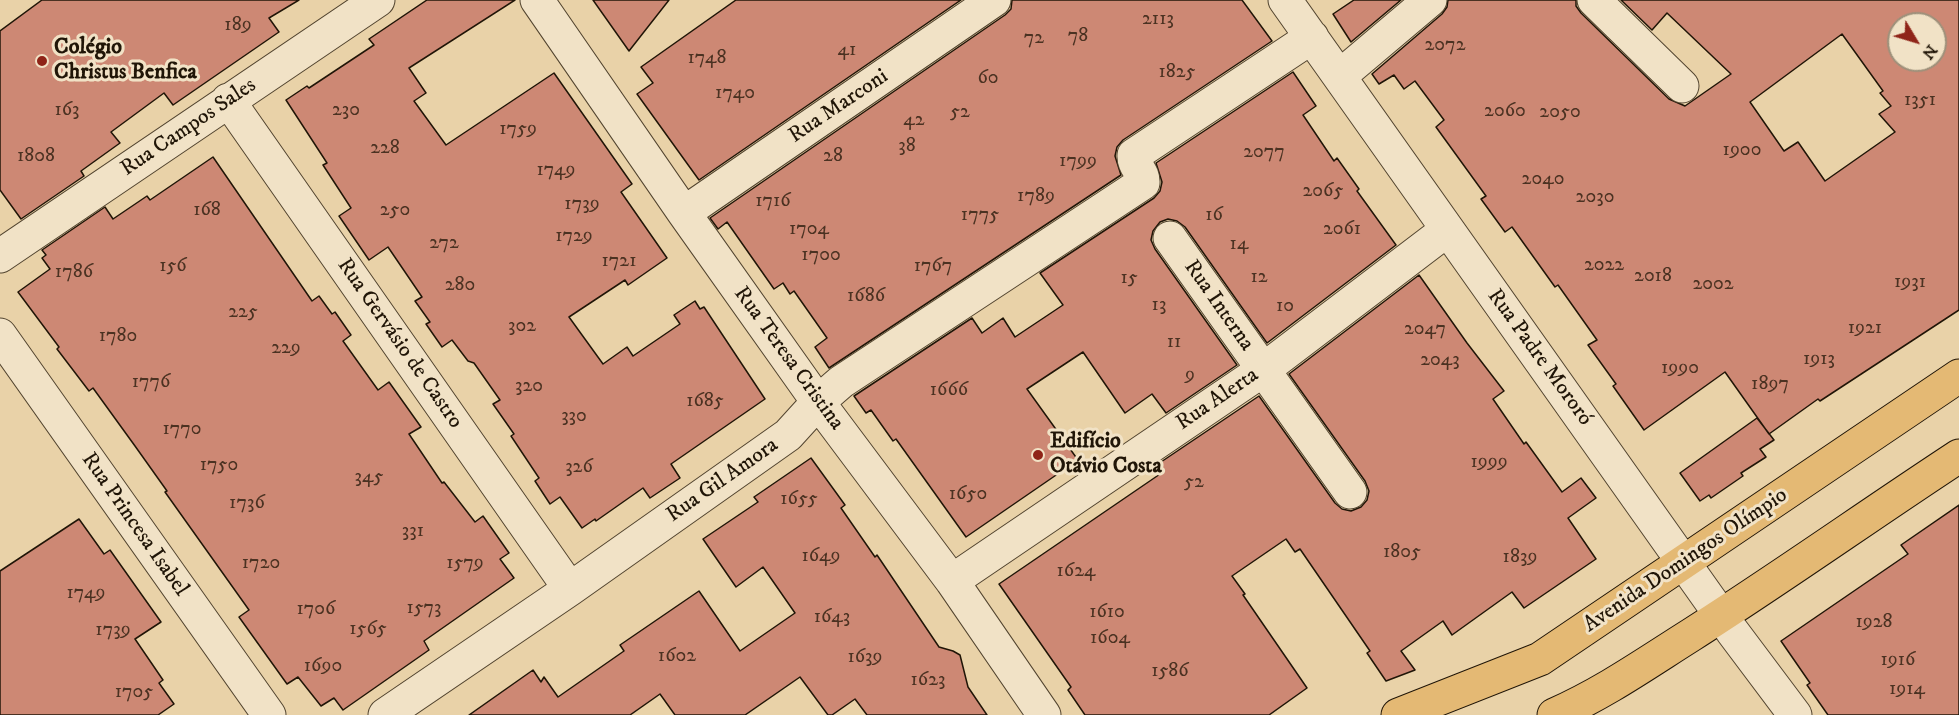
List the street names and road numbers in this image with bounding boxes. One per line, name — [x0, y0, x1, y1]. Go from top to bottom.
street label: Rua Marconi — [784, 64, 894, 150]
street label: Rua Campos Sales — [116, 73, 262, 183]
street label: Rua Gervásio de Castro — [330, 254, 468, 434]
street label: Rua Interna — [1177, 255, 1259, 357]
street label: Rua Teresa Cristina — [727, 282, 849, 436]
street label: Rua Padre Mororó — [1481, 284, 1597, 432]
street label: Rua Alerta — [1172, 363, 1264, 437]
street label: Rua Gil Amora — [662, 433, 784, 529]
street label: Rua Princesa Isabel — [75, 448, 193, 602]
street label: Avenida Domingos Olímpio — [1579, 483, 1793, 639]

